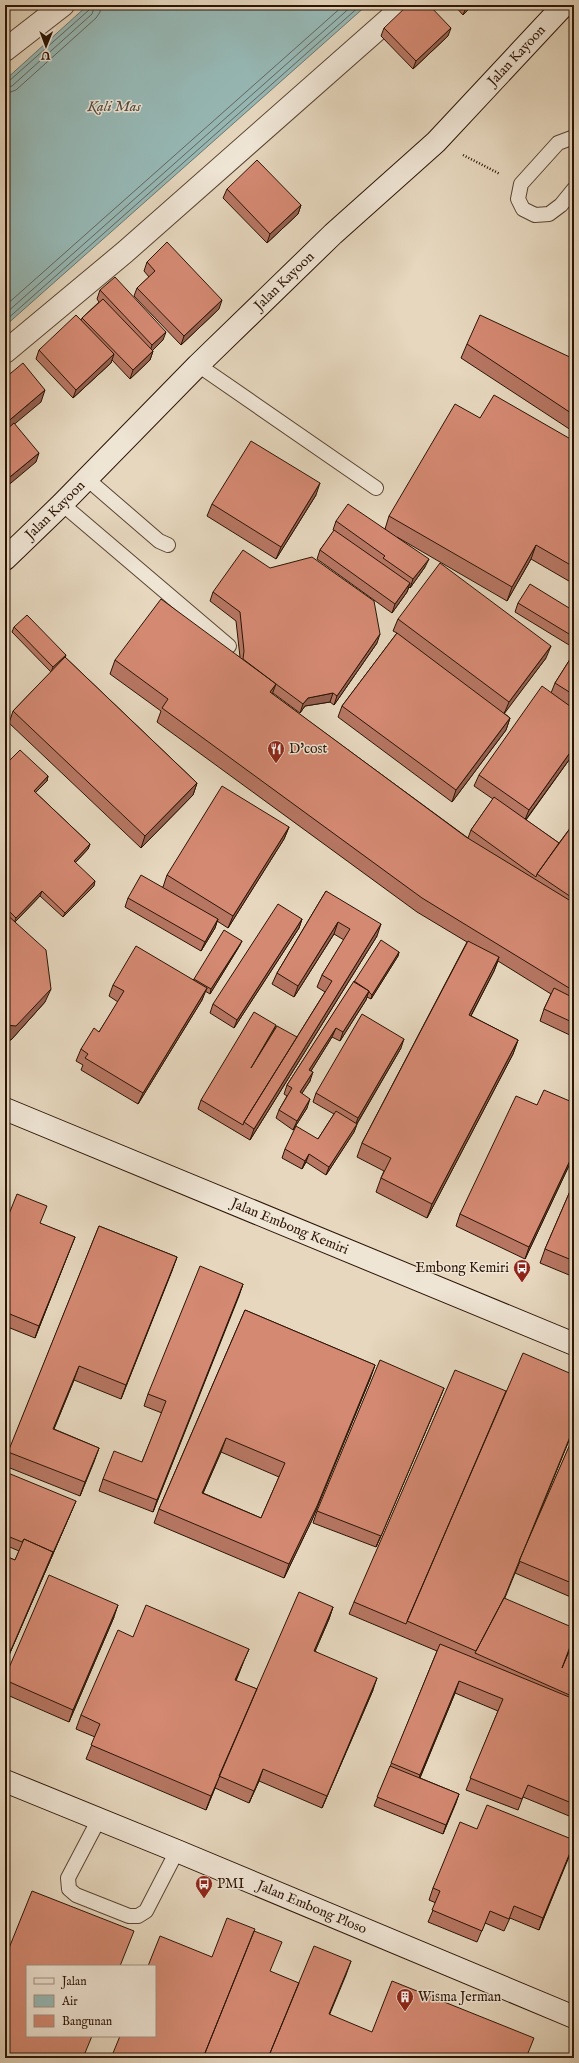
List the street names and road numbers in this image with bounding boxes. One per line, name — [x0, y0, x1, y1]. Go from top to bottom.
street label: Jalan Kayoon — [482, 21, 550, 91]
street label: Jalan Kayoon — [249, 248, 319, 316]
street label: Jalan Kayoon — [20, 476, 89, 545]
street label: Jalan Embong Kemiri — [226, 1194, 351, 1259]
street label: Jalan Embong Ploso — [253, 1876, 370, 1939]

